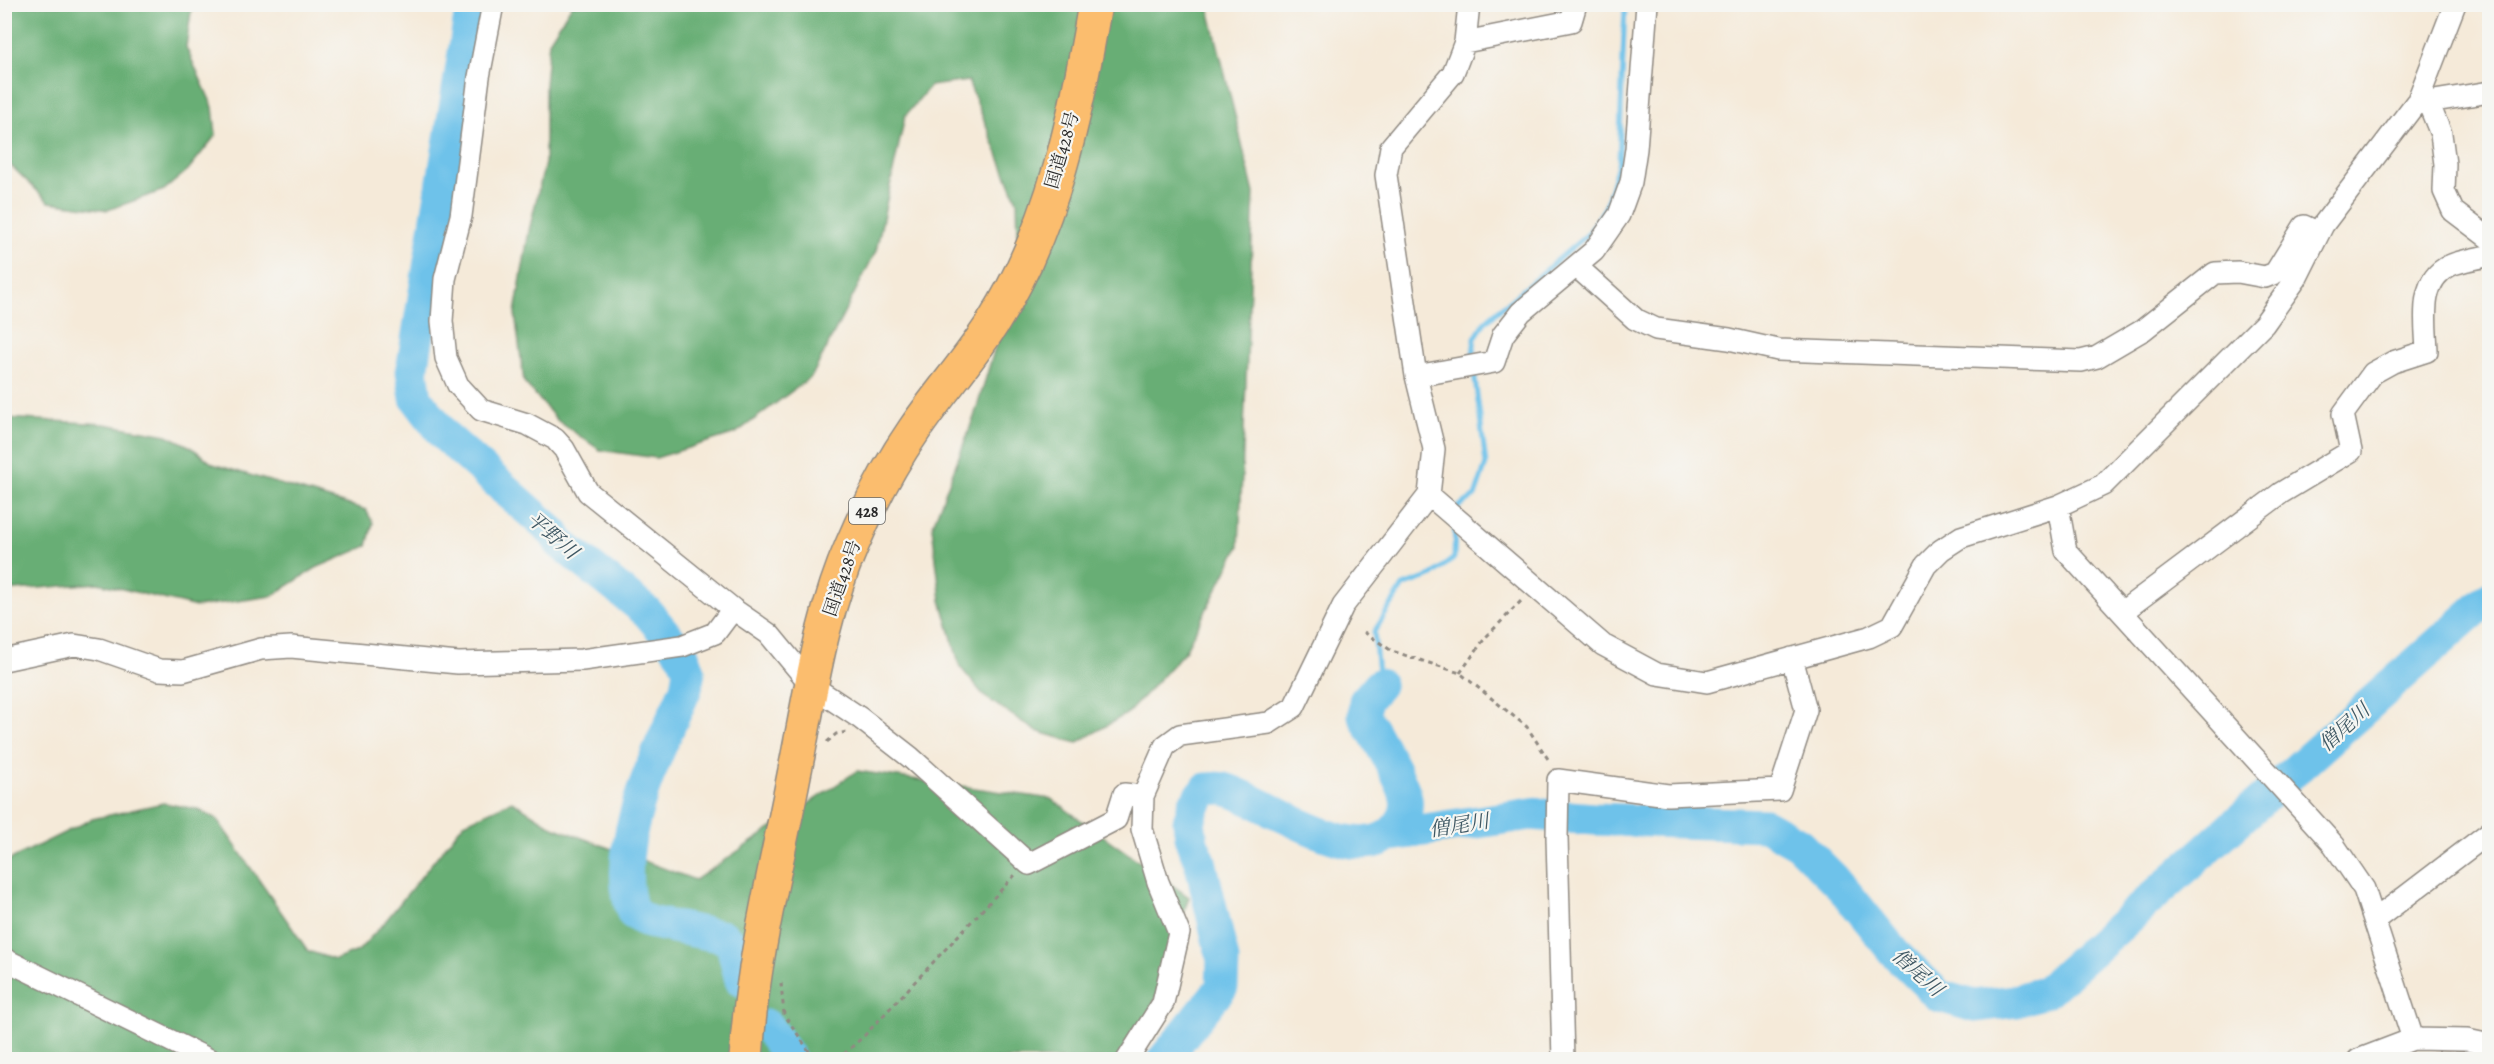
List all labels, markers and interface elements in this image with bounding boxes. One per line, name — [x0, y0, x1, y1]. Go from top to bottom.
street label: 国道428号 — [1040, 109, 1084, 191]
road number: 428 — [849, 498, 885, 524]
water label: 平野川 — [521, 506, 586, 567]
street label: 国道428号 — [818, 537, 866, 619]
water label: 僧尾川 — [2313, 696, 2377, 757]
water label: 僧尾川 — [1427, 807, 1493, 844]
water label: 僧尾川 — [1886, 942, 1950, 1004]

